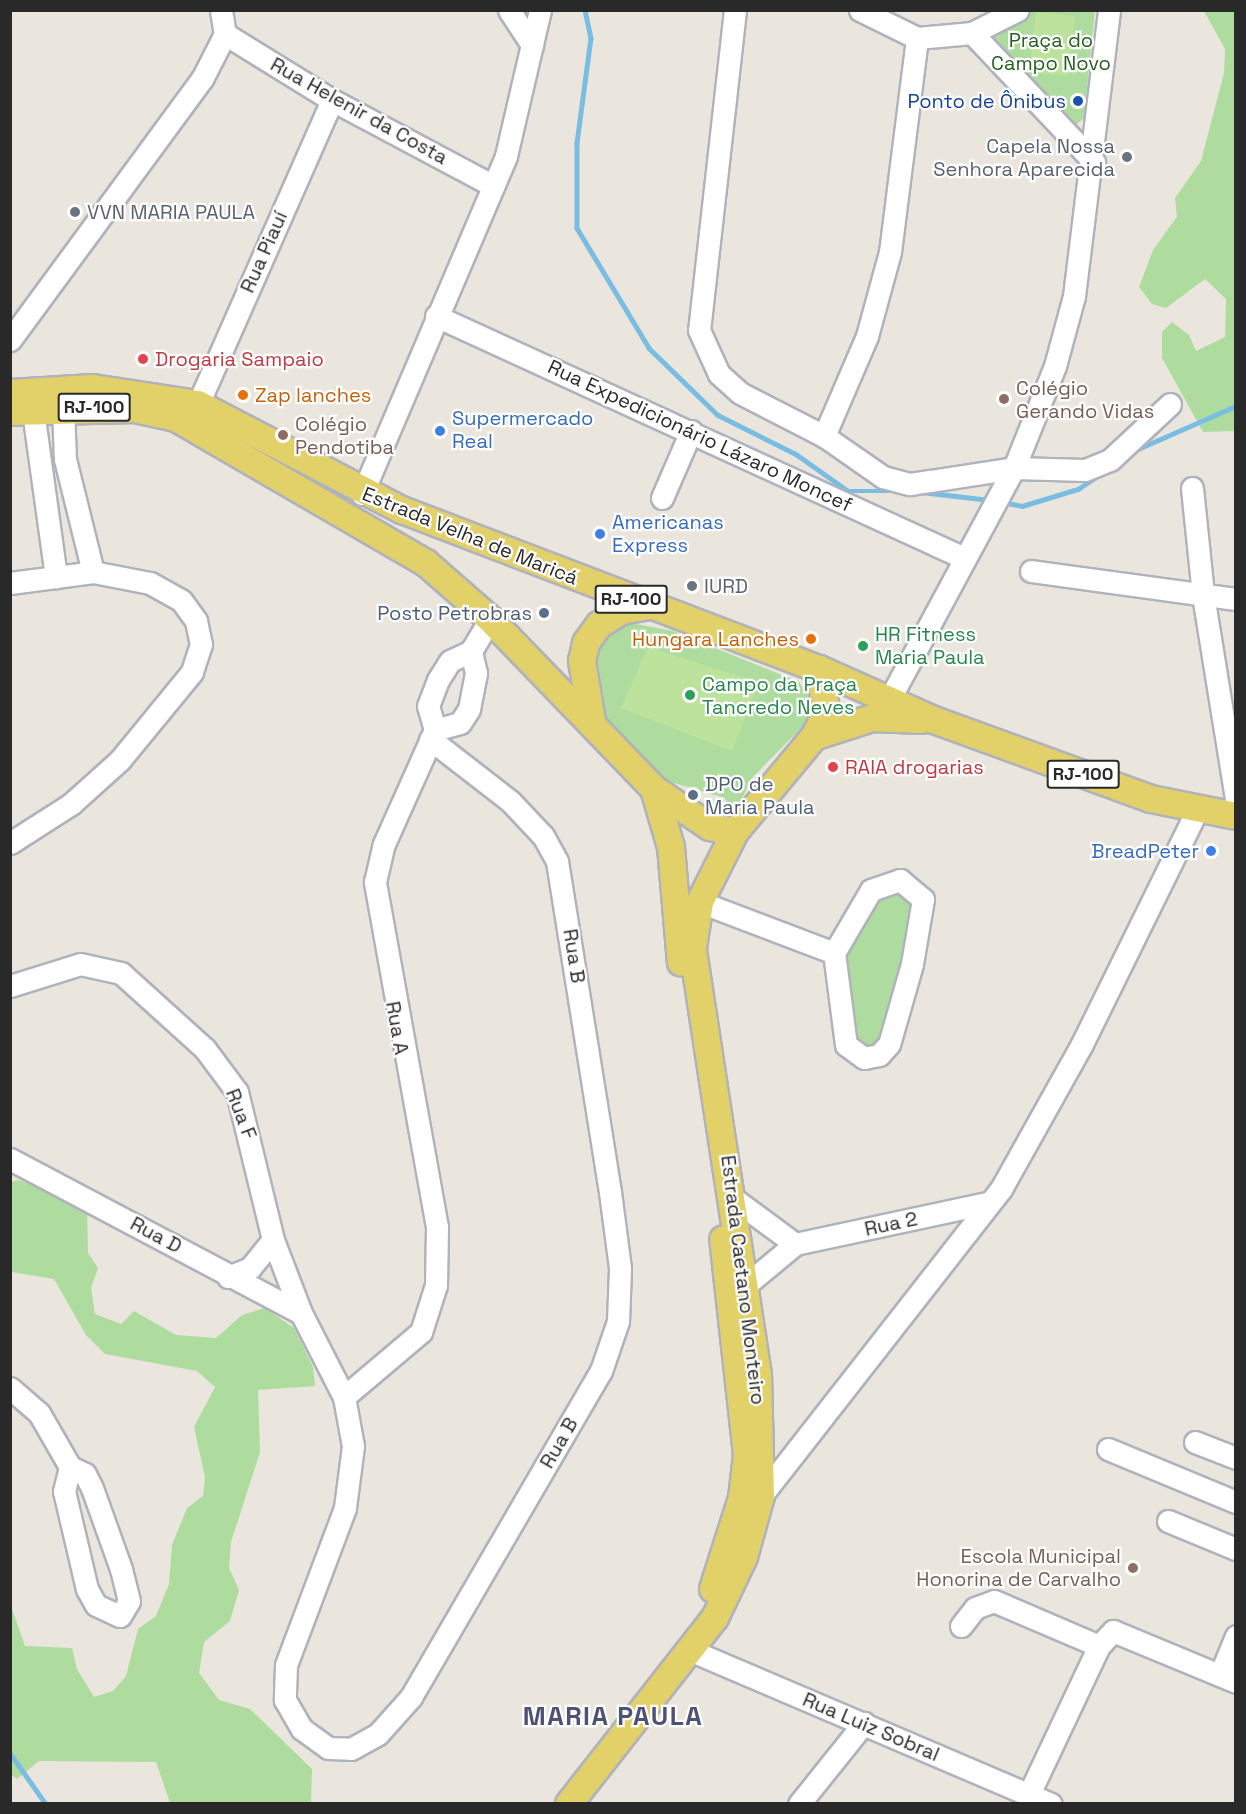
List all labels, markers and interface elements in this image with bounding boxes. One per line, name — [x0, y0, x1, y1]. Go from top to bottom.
park label: Praça do Campo Novo — [991, 28, 1111, 75]
street label: Rua Helenir da Costa — [266, 52, 452, 170]
place label: Ponto de Ônibus — [908, 89, 1066, 113]
marker: Ponto de Ônibus — [1071, 94, 1085, 108]
place label: Capela Nossa Senhora Aparecida — [933, 134, 1115, 181]
marker: Capela Nossa Senhora Aparecida — [1120, 150, 1134, 164]
place label: VVN MARIA PAULA — [87, 200, 255, 224]
marker: VVN MARIA PAULA — [68, 205, 82, 219]
street label: Rua Piauí — [235, 207, 293, 297]
place label: Drogaria Sampaio — [155, 347, 324, 371]
marker: Drogaria Sampaio — [136, 352, 150, 366]
street label: Rua Expedicionário Lázaro Moncef — [544, 355, 856, 517]
place label: Colégio Gerando Vidas — [1016, 376, 1155, 423]
place label: Zap lanches — [255, 383, 371, 407]
marker: Zap lanches — [236, 388, 250, 402]
road number: RJ-100 — [56, 392, 132, 422]
marker: Colégio Gerando Vidas — [997, 392, 1011, 406]
place label: Supermercado Real — [452, 407, 593, 454]
place label: Colégio Pendotiba — [295, 412, 394, 459]
marker: Supermercado Real — [433, 424, 447, 438]
marker: Colégio Pendotiba — [276, 428, 290, 442]
street label: Estrada Velha de Maricá — [359, 482, 581, 590]
place label: Americanas Express — [612, 510, 724, 557]
marker: Americanas Express — [593, 527, 607, 541]
place label: IURD — [704, 574, 748, 598]
marker: IURD — [685, 579, 699, 593]
road number: RJ-100 — [594, 584, 668, 614]
place label: Posto Petrobras — [377, 601, 532, 625]
marker: Posto Petrobras — [537, 606, 551, 620]
place label: HR Fitness Maria Paula — [875, 622, 985, 669]
place label: Hungara Lanches — [632, 627, 799, 651]
marker: Hungara Lanches — [804, 632, 818, 646]
marker: HR Fitness Maria Paula — [856, 639, 870, 653]
place label: Campo da Praça Tancredo Neves — [702, 672, 857, 719]
marker: Campo da Praça Tancredo Neves — [683, 688, 697, 702]
place label: RAIA drogarias — [845, 755, 984, 779]
road number: RJ-100 — [1046, 759, 1120, 789]
marker: RAIA drogarias — [826, 760, 840, 774]
place label: DPO de Maria Paula — [705, 772, 815, 819]
marker: DPO de Maria Paula — [686, 788, 700, 802]
place label: BreadPeter — [1091, 839, 1199, 863]
marker: BreadPeter — [1204, 844, 1218, 858]
street label: Rua B — [558, 927, 590, 985]
street label: Rua A — [380, 999, 414, 1057]
street label: Rua F — [220, 1085, 262, 1143]
street label: Estrada Caetano Monteiro — [716, 1154, 770, 1406]
street label: Rua 2 — [862, 1207, 920, 1241]
street label: Rua D — [126, 1212, 186, 1258]
street label: Rua B — [535, 1413, 583, 1473]
place label: Escola Municipal Honorina de Carvalho — [916, 1544, 1121, 1591]
marker: Escola Municipal Honorina de Carvalho — [1126, 1561, 1140, 1575]
street label: Rua Luiz Sobral — [799, 1687, 943, 1767]
district label: MARIA PAULA — [523, 1701, 703, 1733]

